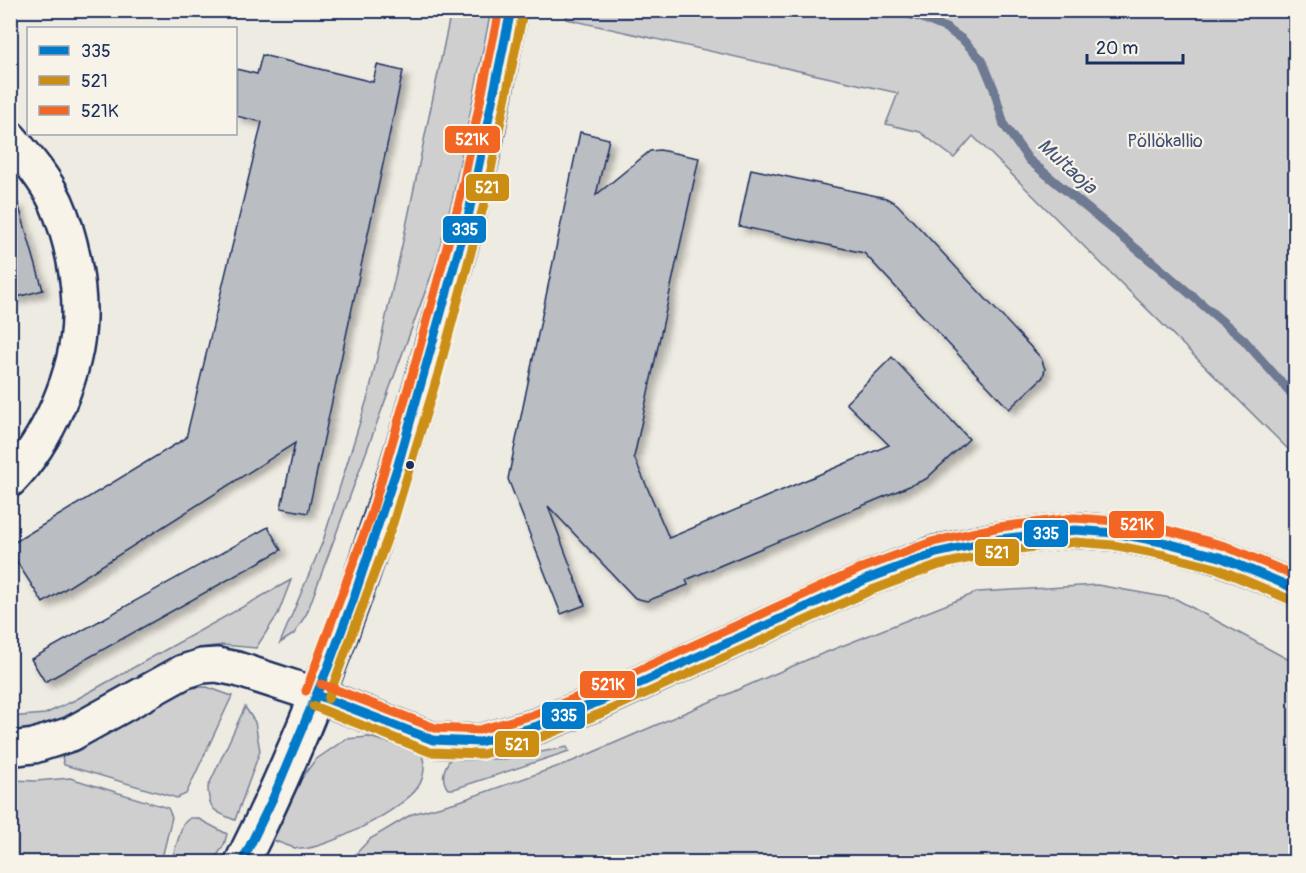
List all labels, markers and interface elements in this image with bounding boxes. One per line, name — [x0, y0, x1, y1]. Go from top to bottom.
legend — [27, 27, 237, 135]
scale bar — [1087, 27, 1183, 65]
text: 20 m — [1096, 37, 1138, 60]
text: 335 — [81, 40, 111, 63]
text: 521 — [81, 70, 108, 93]
text: 521K — [81, 100, 119, 123]
line badge: 521K — [444, 125, 501, 154]
text: 521K — [455, 130, 489, 150]
park label: Pöllökallio — [1127, 130, 1203, 153]
water label: Multaoja — [1032, 133, 1103, 200]
line badge: 521 — [465, 173, 510, 202]
text: 521 — [475, 178, 499, 198]
line badge: 335 — [442, 215, 487, 244]
text: 335 — [452, 220, 479, 240]
unlabelled marker — [404, 459, 416, 471]
line badge: 521K — [1108, 510, 1165, 539]
text: 521K — [1120, 515, 1154, 535]
line badge: 335 — [1023, 519, 1069, 548]
text: 335 — [1033, 524, 1060, 544]
line badge: 521 — [974, 538, 1020, 567]
text: 521 — [985, 543, 1009, 563]
line badge: 521K — [579, 670, 636, 699]
text: 521K — [591, 675, 625, 695]
line badge: 335 — [541, 701, 586, 730]
text: 335 — [551, 706, 578, 726]
line badge: 521 — [494, 730, 540, 758]
text: 521 — [505, 735, 529, 755]

